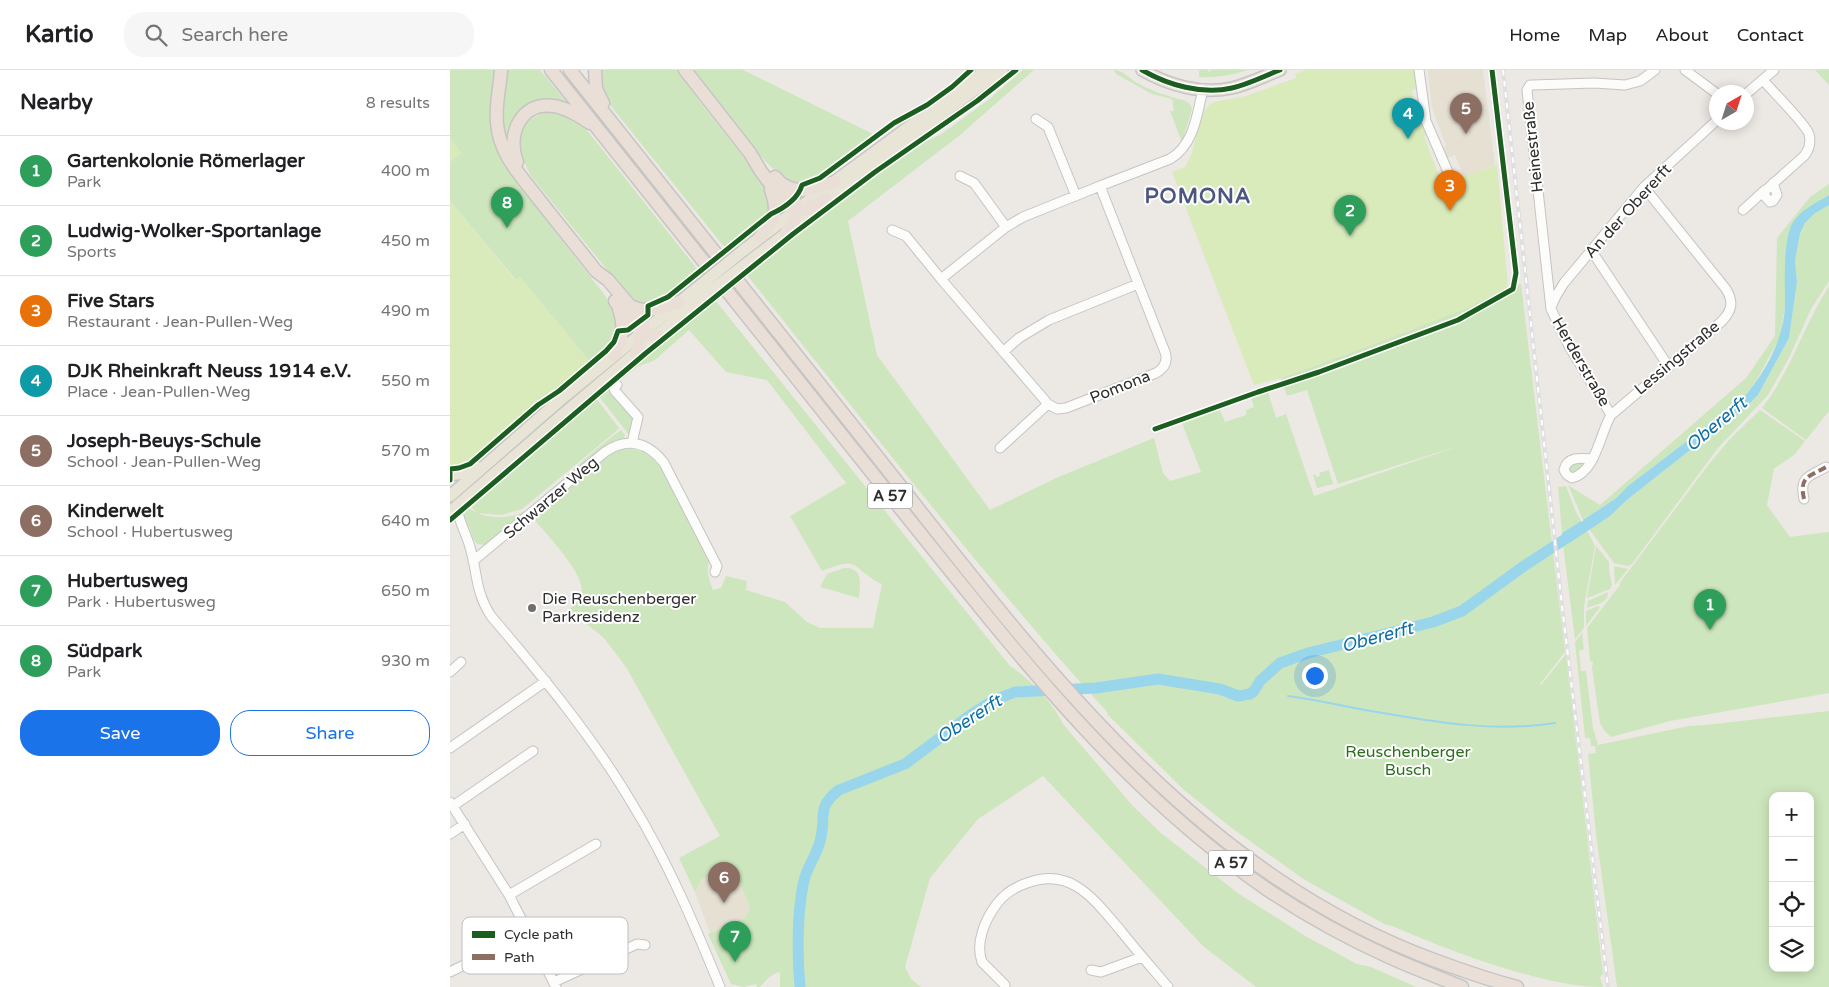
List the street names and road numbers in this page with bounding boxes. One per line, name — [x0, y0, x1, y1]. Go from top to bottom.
street label: Heinestraße — [1518, 101, 1548, 193]
street label: An der Obererft — [1580, 160, 1676, 262]
street label: Herderstraße — [1547, 314, 1615, 410]
street label: Lessingstraße — [1630, 317, 1724, 399]
street label: Pomona — [1087, 366, 1153, 408]
street label: Schwarzer Weg — [500, 453, 602, 543]
road number: A 57 — [868, 484, 912, 508]
road number: A 57 — [1208, 850, 1254, 876]

